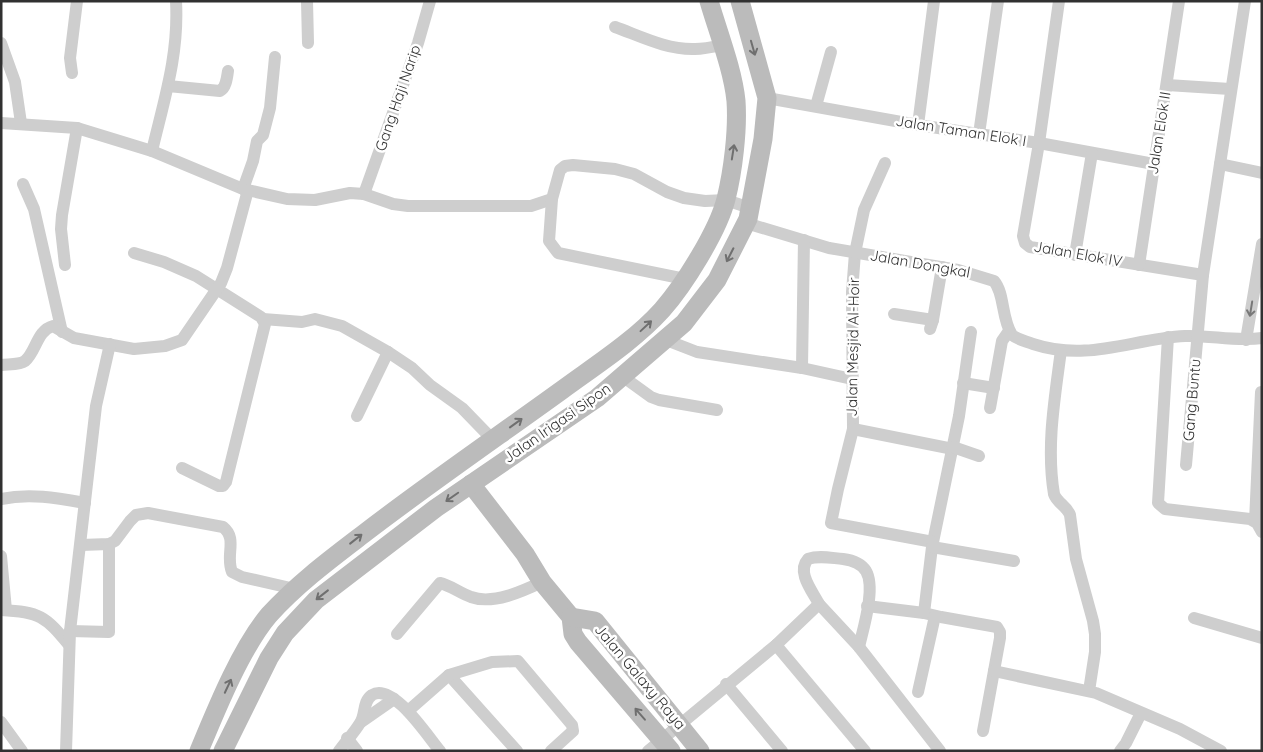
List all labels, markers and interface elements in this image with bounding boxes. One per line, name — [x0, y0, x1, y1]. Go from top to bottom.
one-way arrow — [749, 40, 759, 56]
street label: Gang Haji Narip — [370, 42, 425, 153]
street label: Jalan Elok II — [1143, 90, 1174, 176]
street label: Jalan Taman Elok I — [894, 111, 1028, 150]
one-way arrow — [729, 144, 739, 160]
street label: Jalan Elok IV — [1032, 236, 1124, 271]
street label: Jalan Dongkal — [868, 245, 972, 282]
one-way arrow — [725, 247, 734, 262]
street label: Jalan Mesjid Al-Hoir — [842, 277, 863, 417]
one-way arrow — [1246, 300, 1256, 316]
one-way arrow — [640, 320, 652, 332]
street label: Gang Buntu — [1178, 358, 1205, 442]
street label: Jalan Irigasi Sipon — [499, 378, 614, 467]
one-way arrow — [509, 418, 523, 428]
one-way arrow — [445, 492, 459, 502]
one-way arrow — [349, 534, 362, 545]
one-way arrow — [316, 589, 329, 600]
street label: Jalan Galaxy Raya — [591, 620, 690, 733]
one-way arrow — [224, 679, 234, 694]
one-way arrow — [634, 707, 645, 720]

